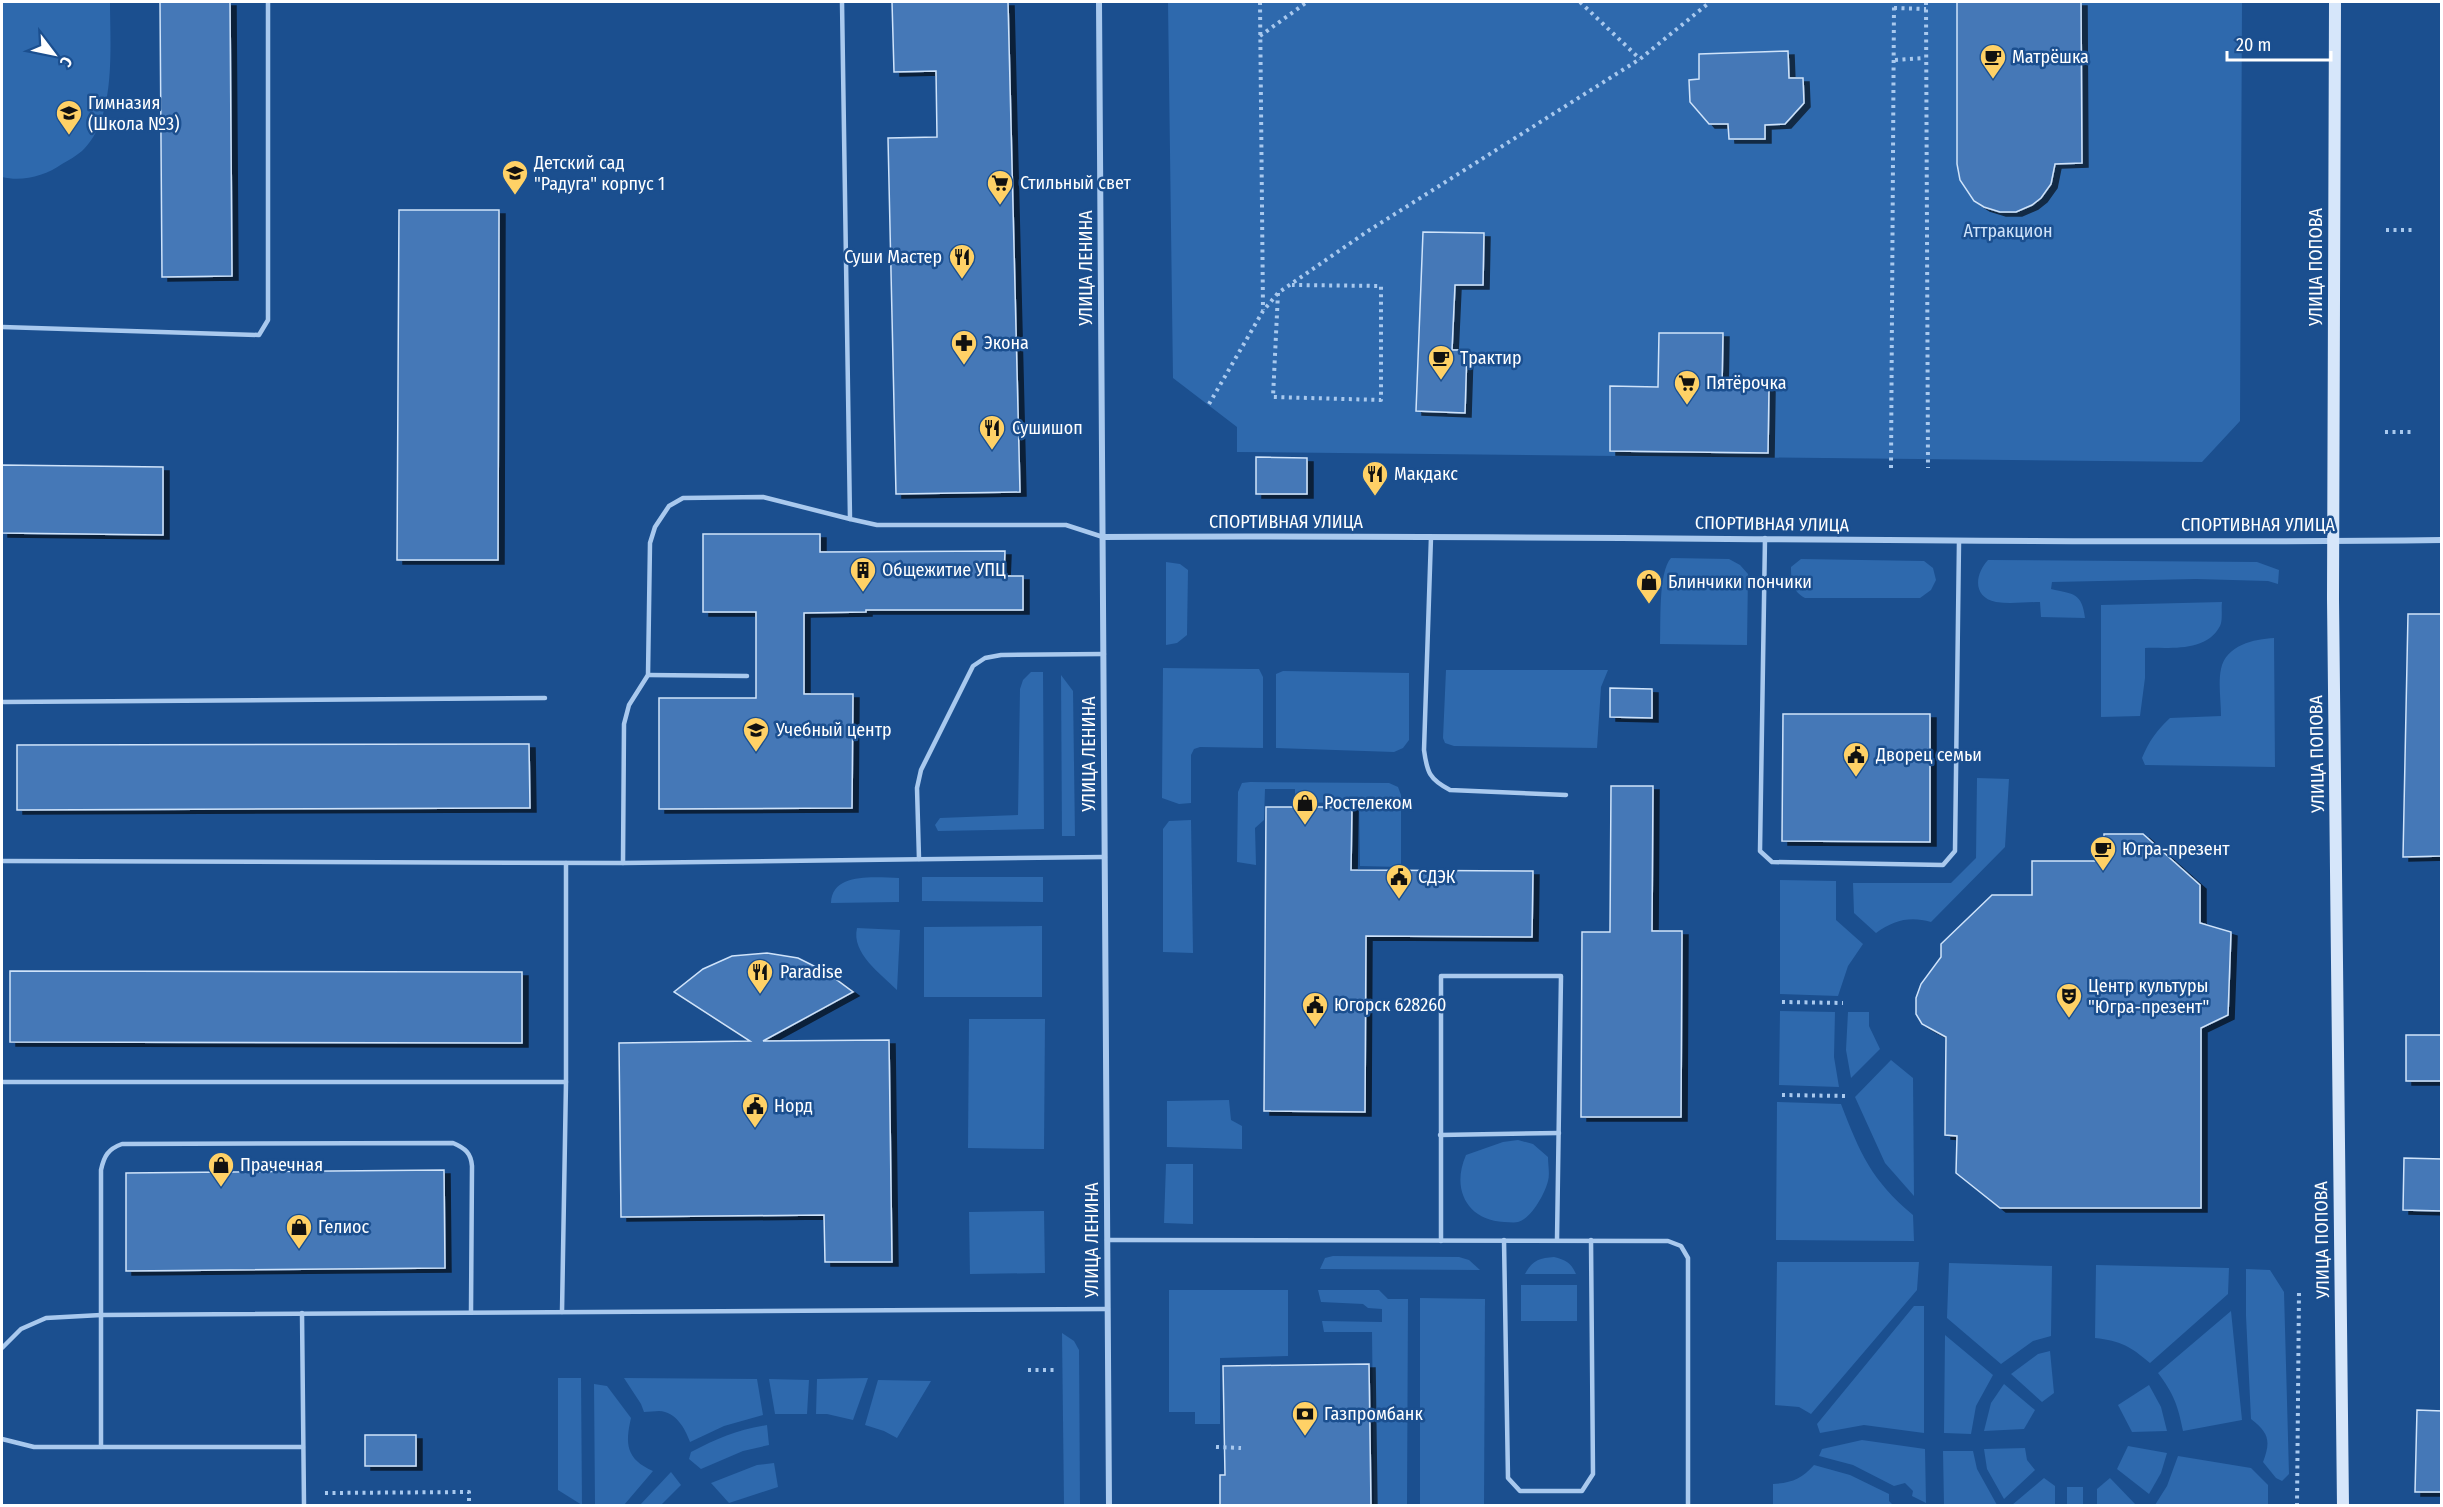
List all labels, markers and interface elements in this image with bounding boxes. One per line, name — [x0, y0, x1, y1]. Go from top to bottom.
north arrow — [24, 24, 84, 84]
scale bar — [2227, 24, 2330, 62]
text: 20 m — [2236, 34, 2271, 56]
cafe icon: Матрёшка — [1978, 42, 2008, 80]
place label: Матрёшка — [2012, 46, 2089, 68]
text: С — [56, 53, 77, 71]
place label: Гимназия (Школа №3) — [88, 92, 180, 135]
school or university icon: Гимназия (Школа №3) — [54, 98, 84, 136]
place label: Детский сад "Радуга" корпус 1 — [533, 152, 665, 195]
school or university icon: Детский сад "Радуга" корпус 1 — [500, 158, 530, 196]
supermarket icon: Стильный свет — [985, 168, 1015, 206]
place label: Стильный свет — [1020, 172, 1131, 194]
street label: УЛИЦА ПОПОВА — [2305, 207, 2327, 327]
street label: УЛИЦА ЛЕНИНА — [1075, 210, 1097, 327]
park label: Аттракцион — [1963, 220, 2053, 242]
restaurant icon: Суши Мастер — [947, 242, 977, 280]
place label: Суши Мастер — [844, 246, 942, 268]
pharmacy icon: Экона — [949, 328, 979, 366]
place label: Экона — [984, 332, 1029, 354]
cafe icon: Трактир — [1426, 343, 1456, 381]
place label: Трактир — [1460, 347, 1522, 369]
supermarket icon: Пятёрочка — [1672, 368, 1702, 406]
place label: Пятёрочка — [1706, 372, 1787, 394]
restaurant icon: Сушишоп — [977, 413, 1007, 451]
place label: Сушишоп — [1012, 417, 1083, 439]
restaurant icon: Макдакс — [1360, 459, 1390, 497]
place label: Макдакс — [1394, 463, 1458, 485]
street label: СПОРТИВНАЯ УЛИЦА — [1209, 511, 1364, 533]
street label: СПОРТИВНАЯ УЛИЦА — [1695, 512, 1850, 536]
street label: СПОРТИВНАЯ УЛИЦА — [2181, 514, 2336, 536]
building icon: Общежитие УПЦ — [848, 555, 878, 593]
place label: Общежитие УПЦ — [882, 559, 1006, 581]
shop icon: Блинчики пончики — [1634, 567, 1664, 605]
place label: Блинчики пончики — [1668, 571, 1812, 593]
street label: УЛИЦА ПОПОВА — [2305, 694, 2329, 814]
street label: УЛИЦА ЛЕНИНА — [1078, 696, 1100, 813]
school or university icon: Учебный центр — [741, 715, 771, 753]
place label: Учебный центр — [775, 719, 892, 741]
public building icon: Дворец семьи — [1841, 740, 1871, 778]
place label: Дворец семьи — [1875, 744, 1982, 766]
shop icon: Ростелеком — [1290, 788, 1320, 826]
place label: Ростелеком — [1324, 792, 1413, 814]
cafe icon: Югра-презент — [2088, 834, 2118, 872]
place label: Югра-презент — [2122, 838, 2230, 860]
public building icon: СДЭК — [1384, 862, 1414, 900]
place label: СДЭК — [1418, 866, 1456, 888]
restaurant icon: Paradise — [745, 957, 775, 995]
place label: Paradise — [780, 961, 843, 983]
place label: Центр культуры "Югра-презент" — [2088, 975, 2209, 1018]
theatre icon: Центр культуры "Югра-презент" — [2054, 981, 2084, 1019]
public building icon: Югорск 628260 — [1300, 990, 1330, 1028]
place label: Югорск 628260 — [1334, 994, 1446, 1016]
public building icon: Норд — [740, 1091, 770, 1129]
place label: Норд — [774, 1095, 813, 1117]
shop icon: Прачечная — [206, 1150, 236, 1188]
place label: Прачечная — [240, 1154, 323, 1176]
street label: УЛИЦА ПОПОВА — [2310, 1180, 2334, 1300]
street label: УЛИЦА ЛЕНИНА — [1081, 1182, 1103, 1299]
shop icon: Гелиос — [284, 1212, 314, 1250]
place label: Гелиос — [318, 1216, 370, 1238]
bank icon: Газпромбанк — [1290, 1399, 1320, 1437]
place label: Газпромбанк — [1324, 1403, 1423, 1425]

